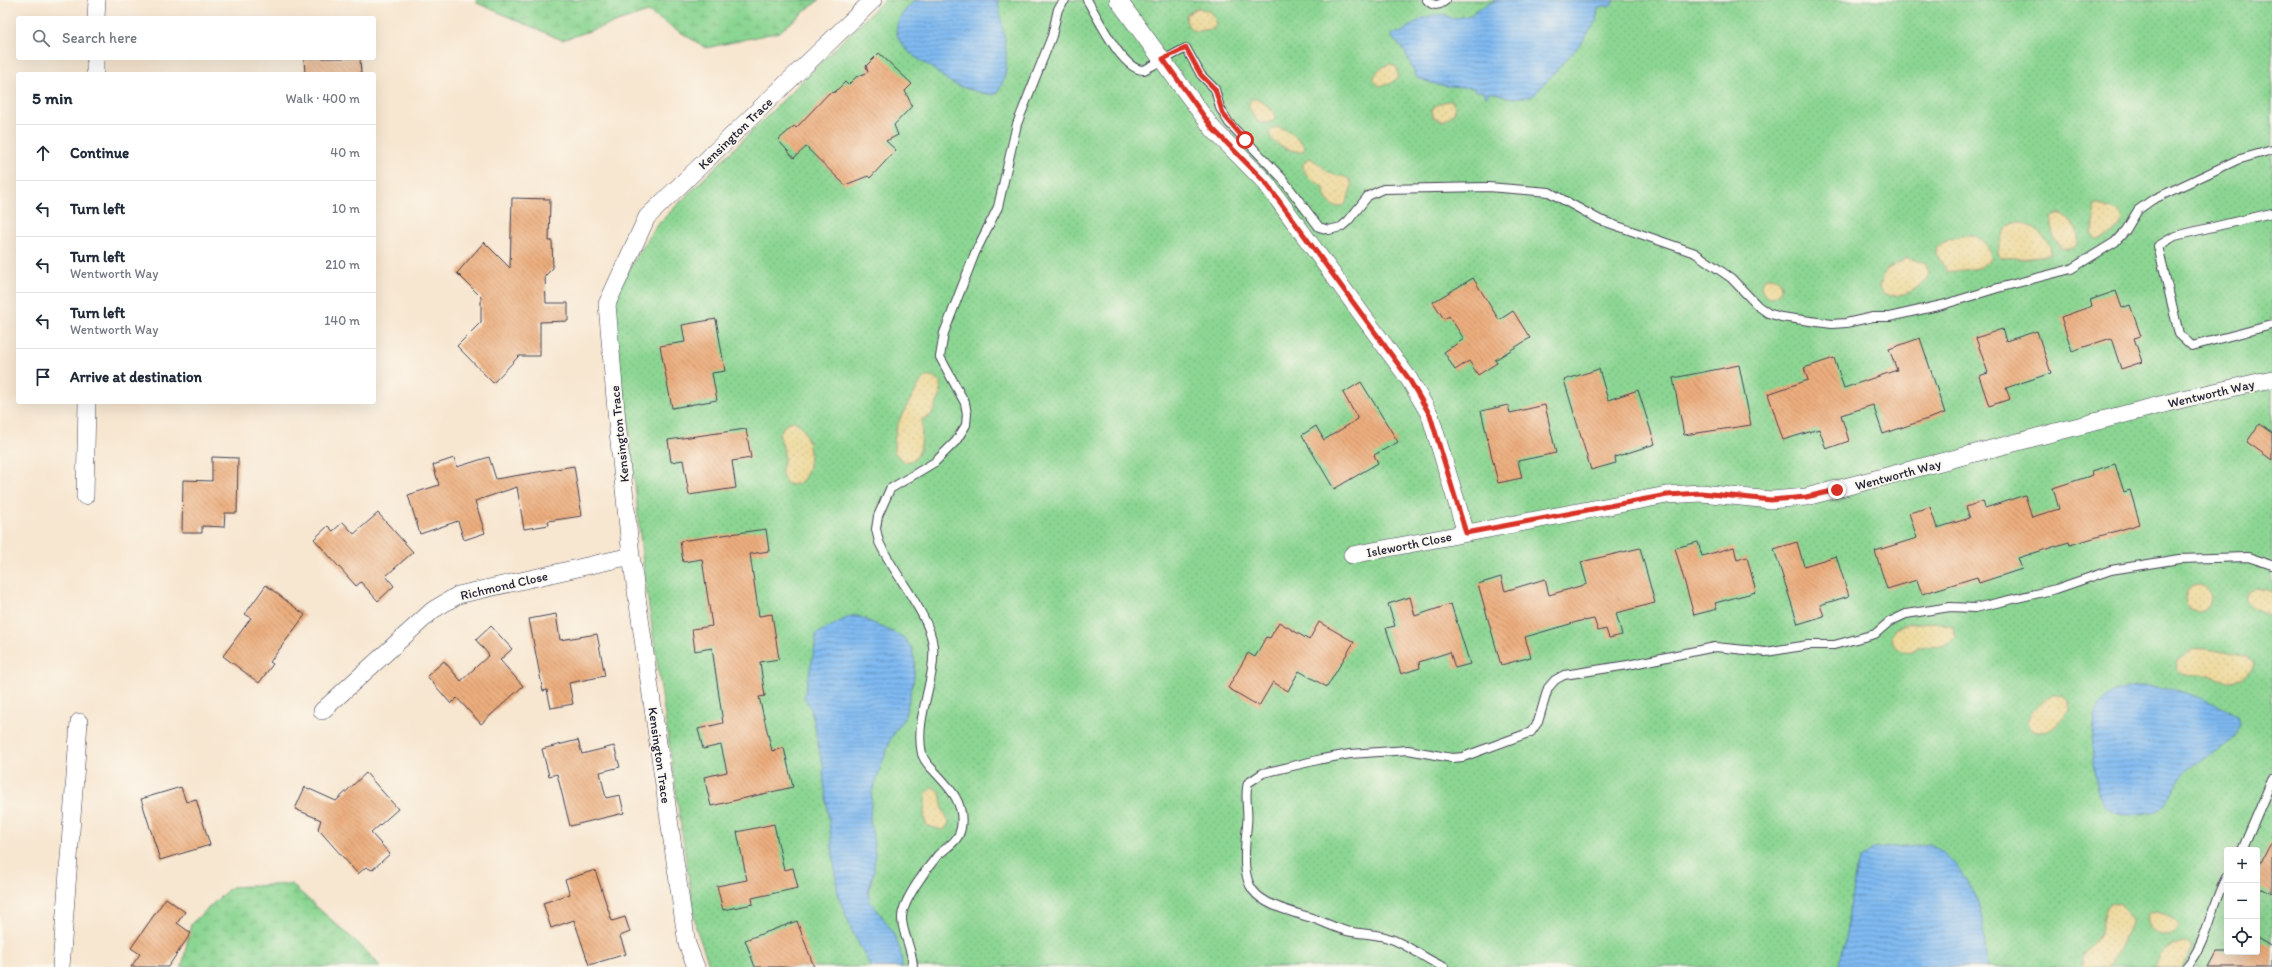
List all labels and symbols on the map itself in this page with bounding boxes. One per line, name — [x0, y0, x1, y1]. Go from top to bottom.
street label: Kensington Trace — [695, 94, 775, 172]
route start — [1236, 131, 1254, 149]
street label: Wentworth Way — [2166, 376, 2256, 411]
street label: Kensington Trace — [607, 385, 632, 483]
street label: Wentworth Way — [1854, 456, 1943, 493]
route end — [1828, 481, 1846, 499]
street label: Isleworth Close — [1365, 529, 1453, 560]
street label: Richmond Close — [459, 568, 549, 603]
street label: Kensington Trace — [645, 706, 674, 804]

